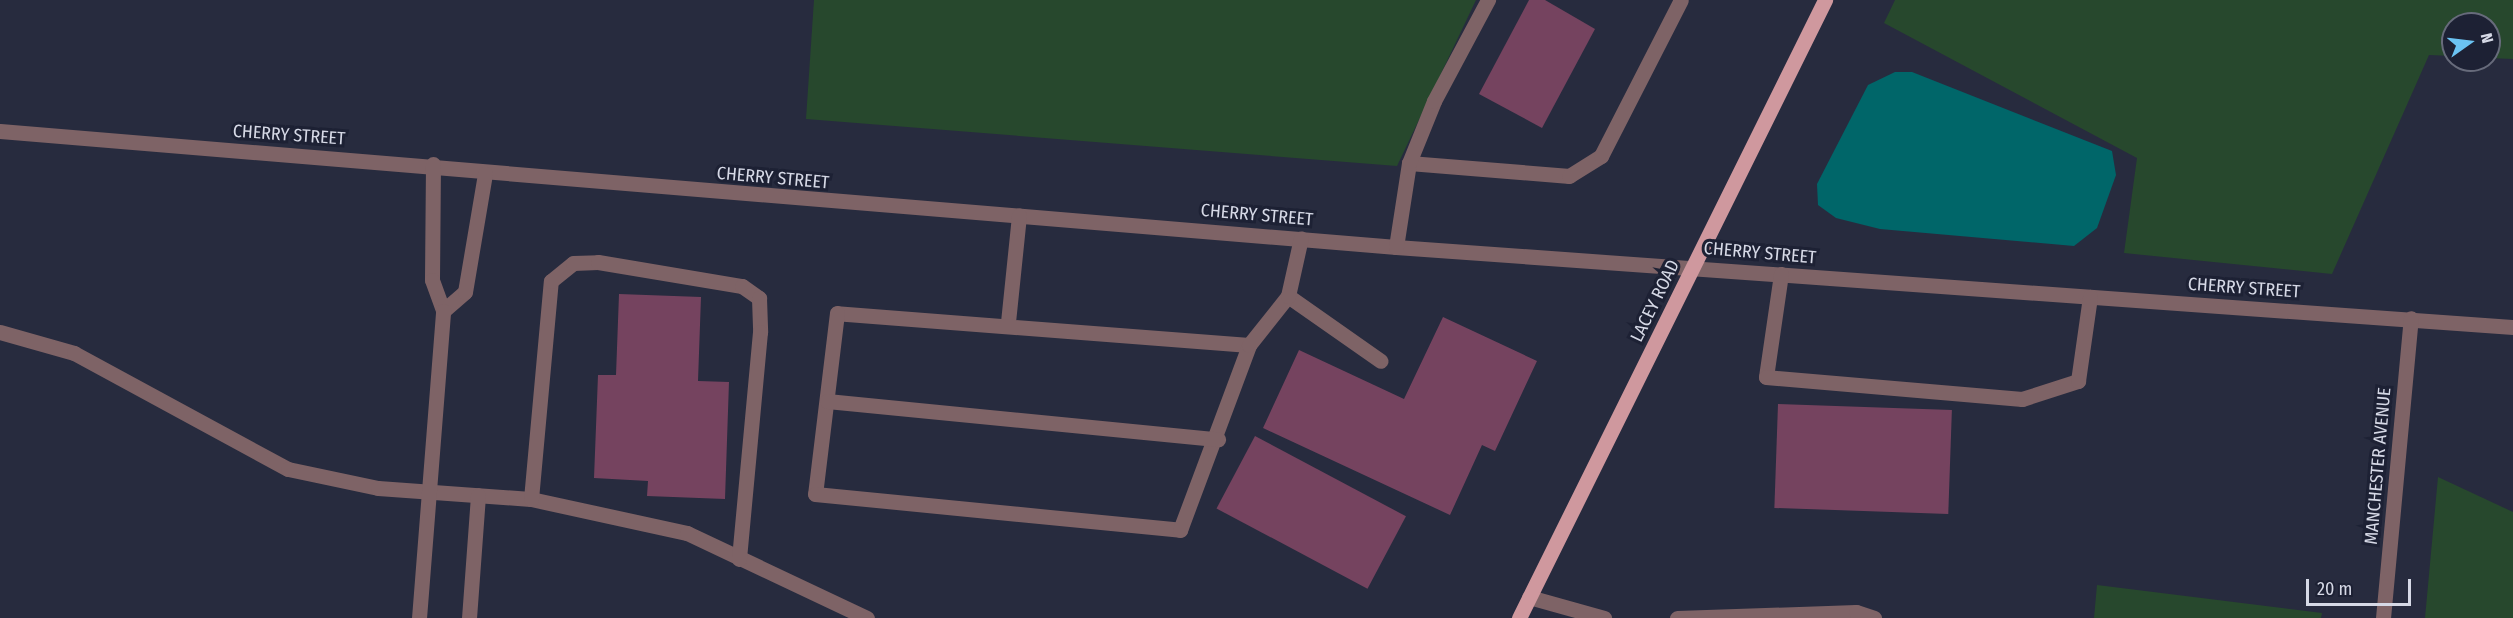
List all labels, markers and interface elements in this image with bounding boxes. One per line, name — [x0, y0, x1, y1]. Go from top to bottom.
north arrow — [2441, 12, 2501, 72]
text: N — [2477, 31, 2497, 45]
street label: CHERRY STREET — [232, 120, 346, 150]
street label: CHERRY STREET — [716, 162, 830, 194]
street label: CHERRY STREET — [1200, 199, 1314, 231]
street label: CHERRY STREET — [1703, 237, 1817, 269]
street label: LACEY ROAD — [1626, 256, 1684, 346]
street label: CHERRY STREET — [2187, 273, 2301, 303]
street label: MANCHESTER AVENUE — [2360, 387, 2396, 545]
scale bar — [2309, 567, 2414, 605]
text: 20 m — [2317, 578, 2352, 600]

